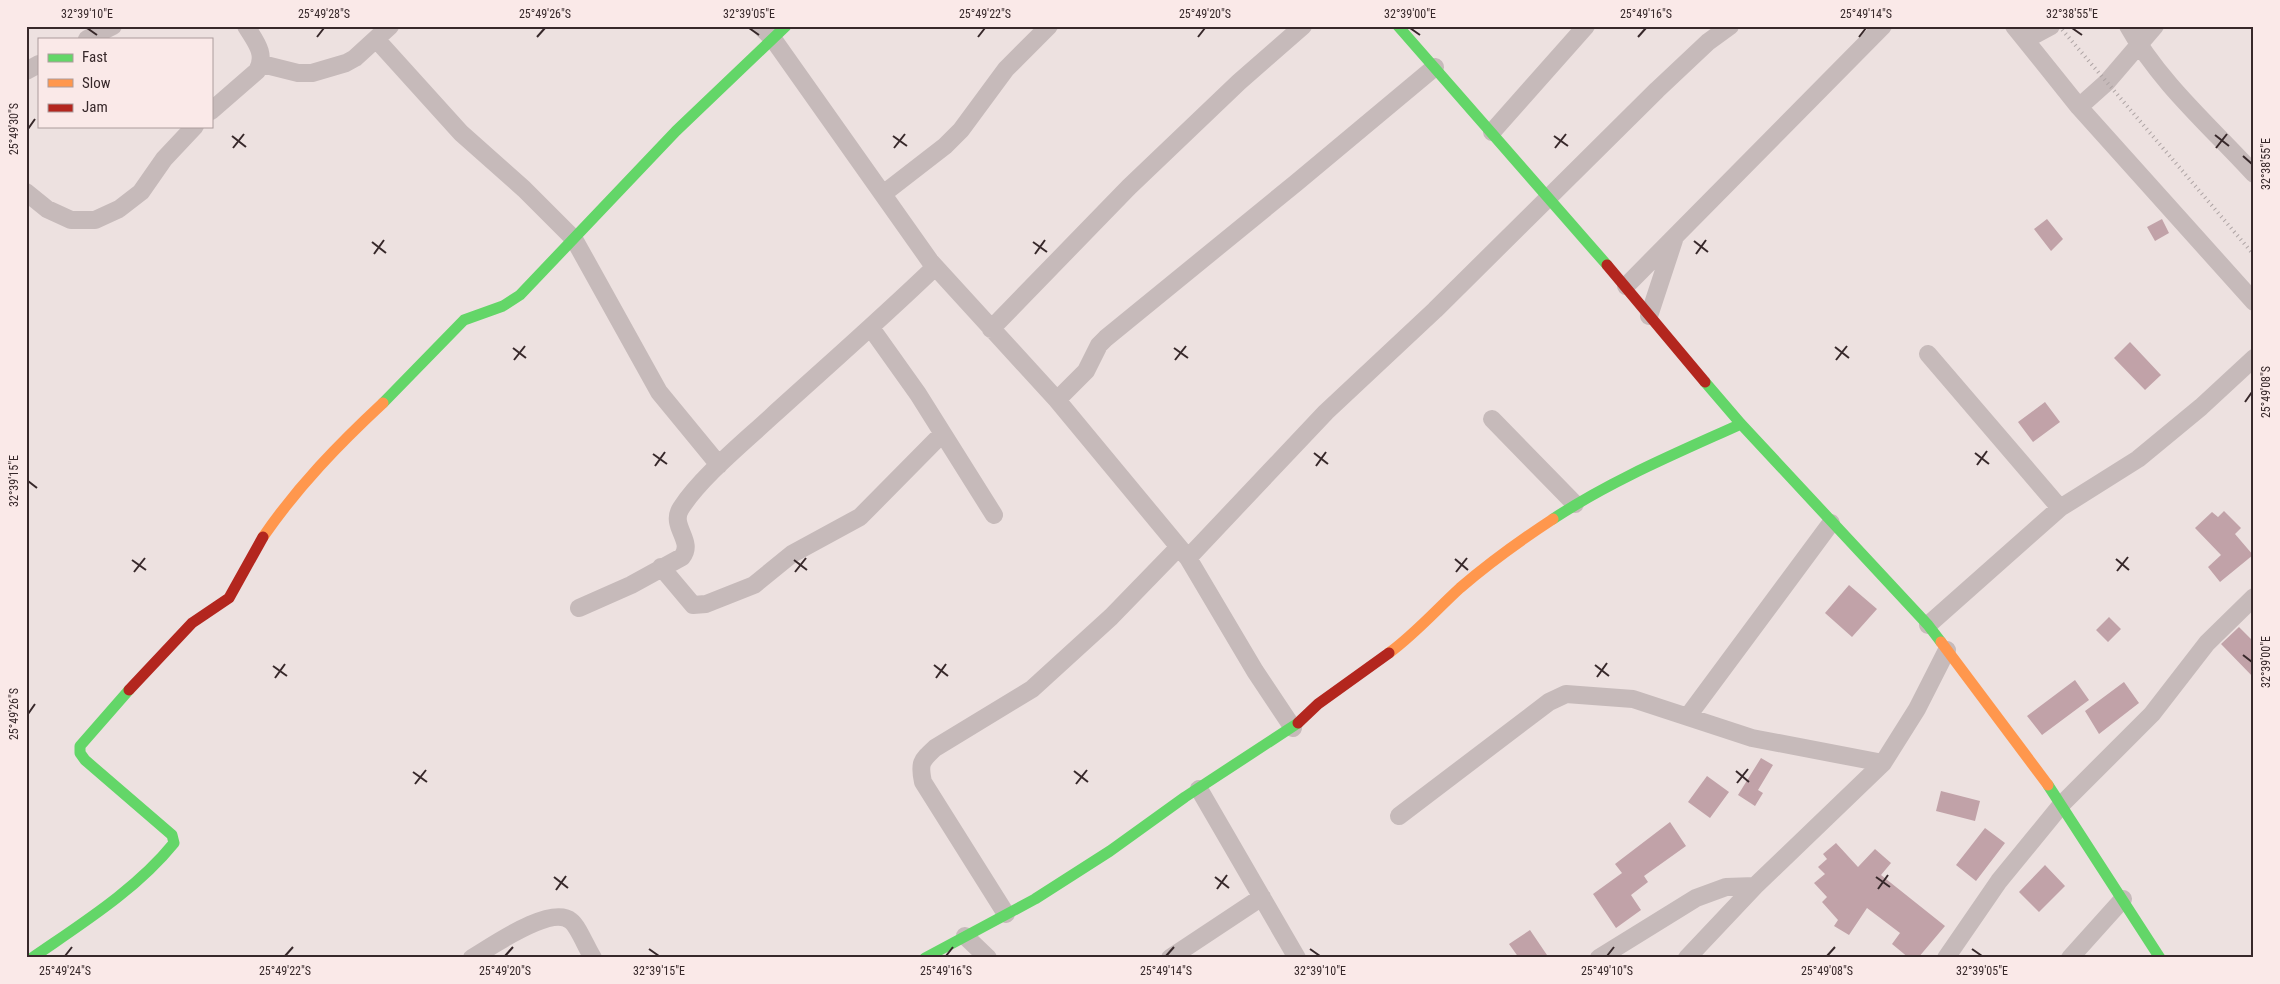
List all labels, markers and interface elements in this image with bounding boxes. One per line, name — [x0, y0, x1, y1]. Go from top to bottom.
text: 32°39'10"E — [61, 7, 113, 21]
text: 25°49'28"S — [298, 7, 350, 21]
text: 25°49'26"S — [519, 7, 571, 21]
text: 32°39'05"E — [723, 7, 775, 21]
text: 25°49'22"S — [959, 7, 1011, 21]
text: 25°49'20"S — [1179, 7, 1231, 21]
text: 32°39'00"E — [1384, 7, 1436, 21]
text: 25°49'16"S — [1620, 7, 1672, 21]
text: 25°49'14"S — [1840, 7, 1892, 21]
text: 32°38'55"E — [2046, 7, 2098, 21]
legend — [38, 38, 212, 128]
text: Fast — [82, 48, 107, 66]
text: Slow — [82, 74, 111, 92]
text: Jam — [82, 98, 108, 116]
text: 25°49'30"S — [7, 103, 21, 155]
text: 32°38'55"E — [2259, 138, 2273, 190]
text: 25°49'08"S — [2259, 366, 2273, 418]
text: 32°39'15"E — [7, 455, 21, 507]
text: 32°39'00"E — [2259, 636, 2273, 688]
text: 25°49'26"S — [7, 688, 21, 740]
text: 25°49'24"S — [39, 964, 91, 978]
text: 25°49'22"S — [259, 964, 311, 978]
text: 25°49'20"S — [479, 964, 531, 978]
text: 32°39'15"E — [633, 964, 685, 978]
text: 25°49'16"S — [920, 964, 972, 978]
text: 25°49'14"S — [1140, 964, 1192, 978]
text: 32°39'10"E — [1294, 964, 1346, 978]
text: 25°49'10"S — [1581, 964, 1633, 978]
text: 25°49'08"S — [1801, 964, 1853, 978]
text: 32°39'05"E — [1956, 964, 2008, 978]

